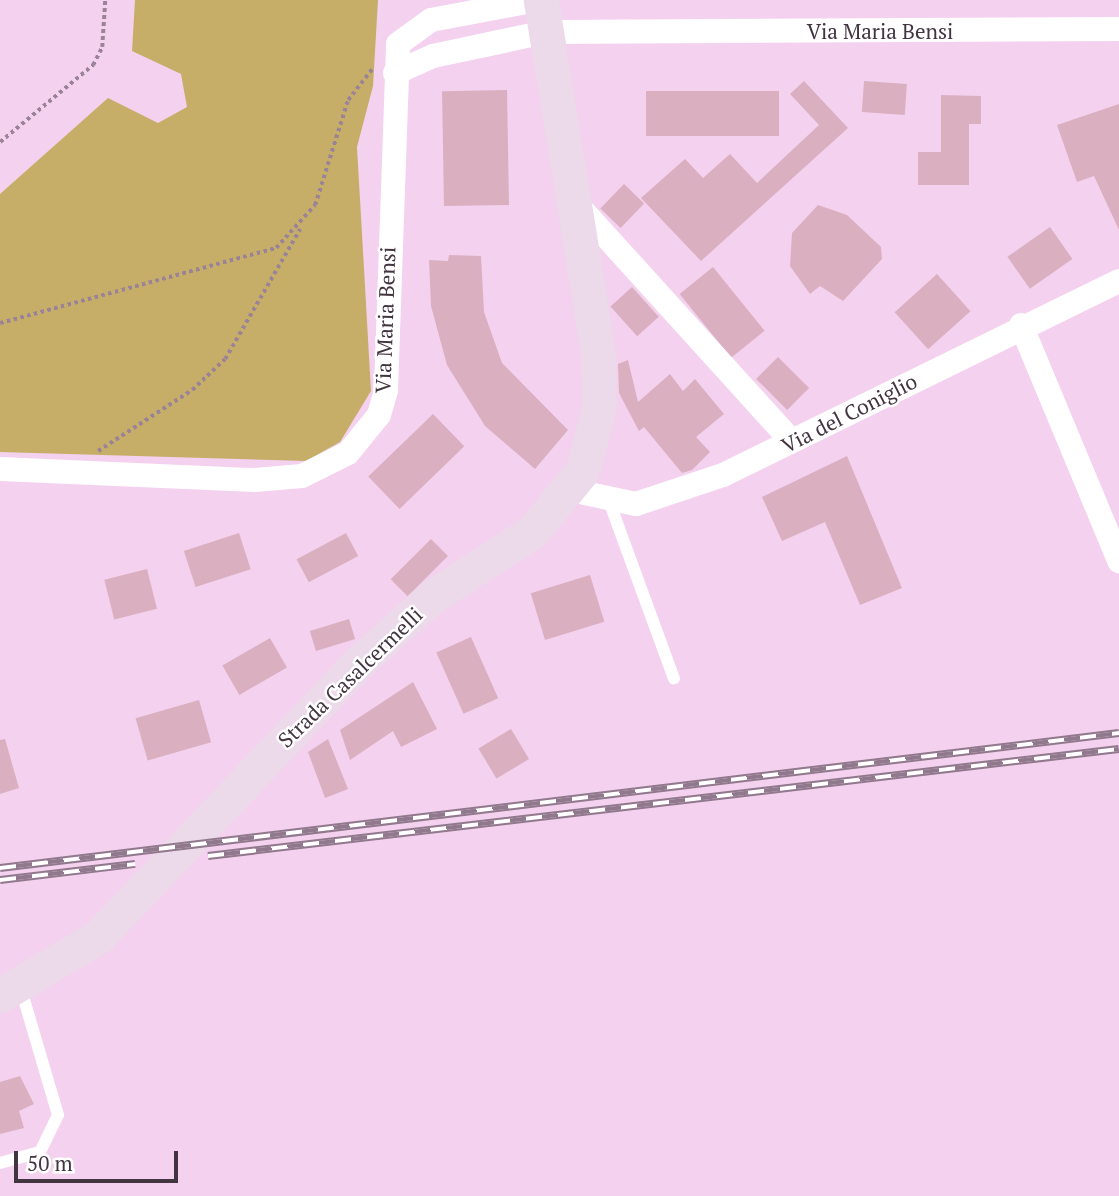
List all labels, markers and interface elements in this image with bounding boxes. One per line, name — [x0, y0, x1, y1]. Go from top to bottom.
street label: Via Maria Bensi — [807, 18, 953, 44]
street label: Via Maria Bensi — [370, 246, 400, 394]
street label: Via del Coniglio — [777, 368, 921, 458]
street label: Strada Casalcermelli — [273, 602, 427, 752]
scale bar — [18, 1136, 182, 1180]
text: 50 m — [27, 1149, 73, 1177]

